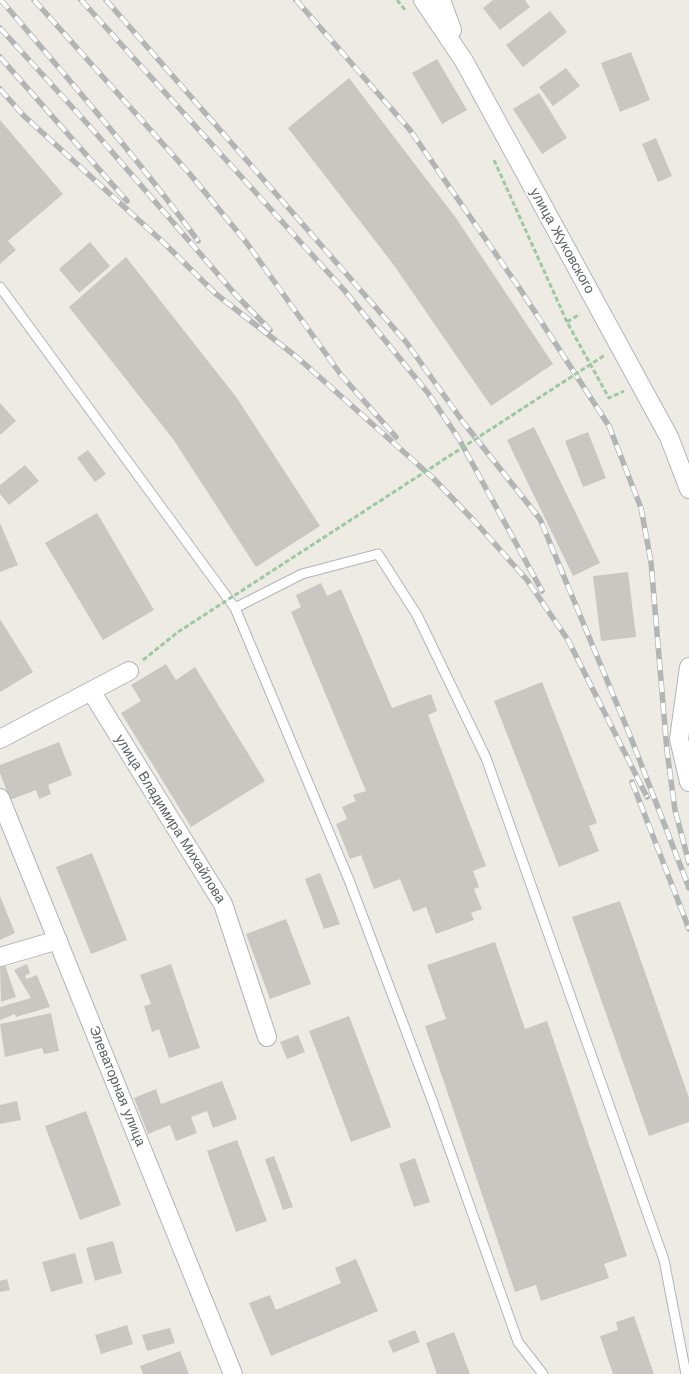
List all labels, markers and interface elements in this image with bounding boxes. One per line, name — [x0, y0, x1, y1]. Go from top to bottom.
street label: улица Жуковского — [526, 185, 598, 297]
street label: улица Владимира Михайлова — [111, 732, 229, 906]
street label: Элеваторная улица — [85, 1023, 149, 1149]

